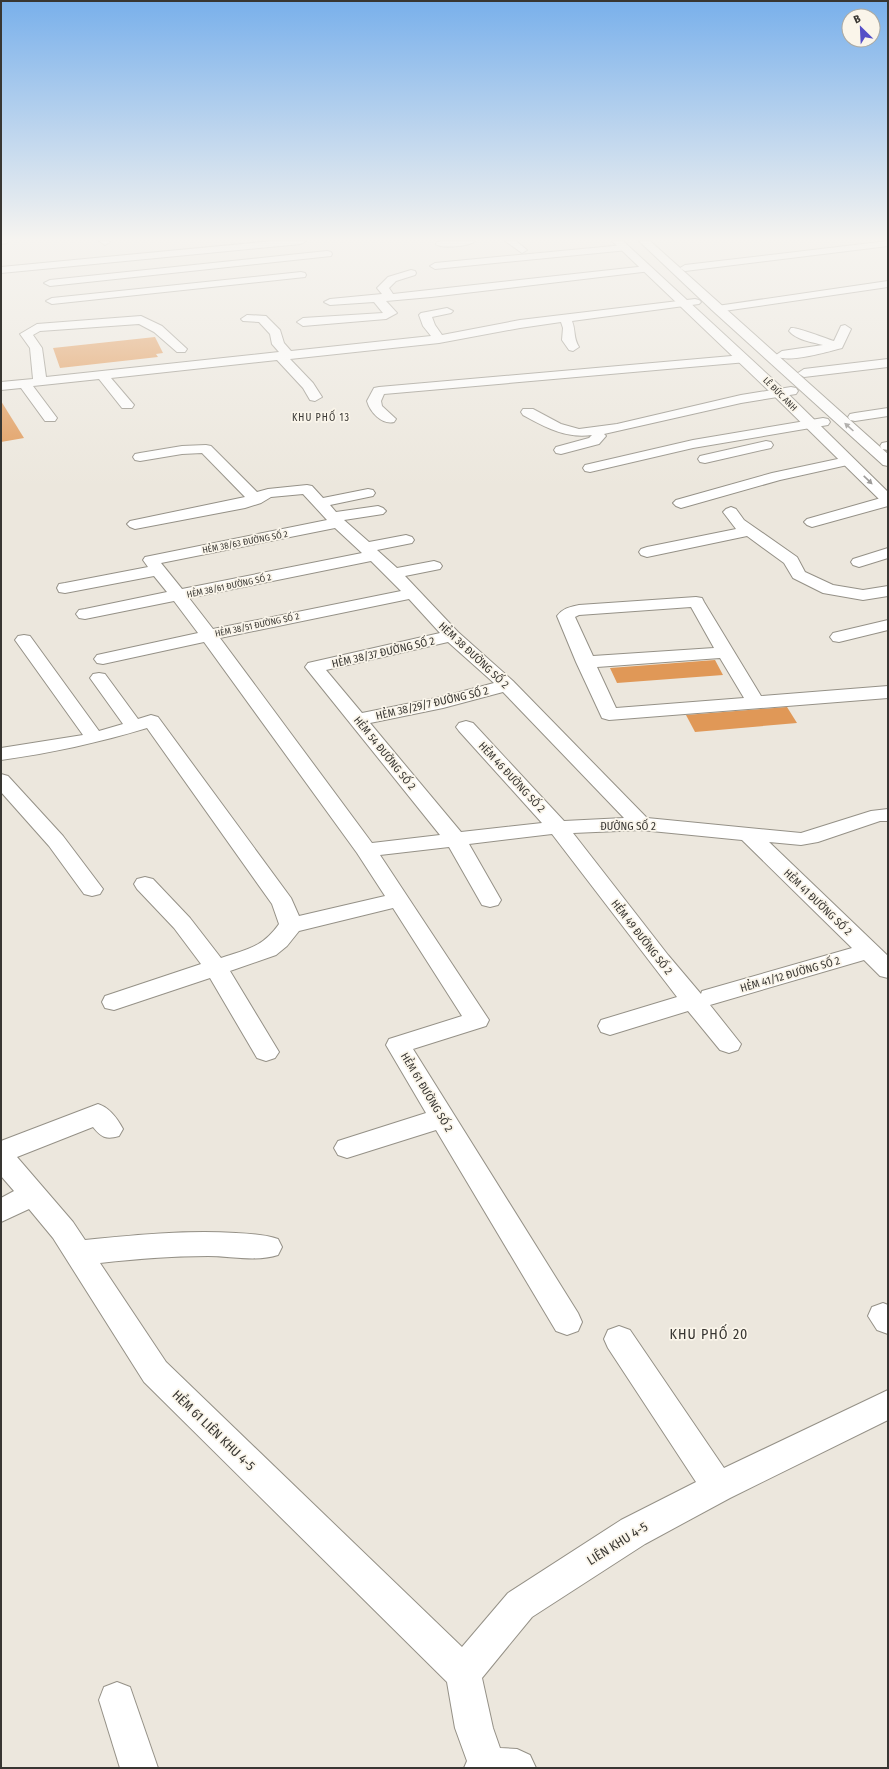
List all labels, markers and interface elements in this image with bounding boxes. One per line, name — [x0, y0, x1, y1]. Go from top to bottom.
north arrow — [841, 8, 881, 48]
text: B — [852, 12, 863, 27]
street label: LÊ ĐỨC ANH — [761, 374, 800, 413]
district label: KHU PHỐ 13 — [292, 409, 350, 424]
one-way arrow — [843, 422, 854, 431]
one-way arrow — [863, 476, 873, 485]
street label: HẺM 38/63 ĐƯỜNG SỐ 2 — [201, 527, 289, 555]
street label: HẺM 38/61 ĐƯỜNG SỐ 2 — [185, 570, 272, 600]
street label: HẺM 38/51 ĐƯỜNG SỐ 2 — [214, 609, 300, 639]
street label: HẺM 38 ĐƯỜNG SỐ 2 — [436, 618, 513, 691]
street label: HẺM 38/37 ĐƯỜNG SỐ 2 — [330, 632, 436, 671]
street label: HẺM 38/29/7 ĐƯỜNG SỐ 2 — [374, 682, 490, 723]
street label: HẺM 54 ĐƯỜNG SỐ 2 — [351, 713, 420, 793]
street label: HẺM 46 ĐƯỜNG SỐ 2 — [476, 738, 549, 815]
street label: ĐƯỜNG SỐ 2 — [600, 818, 656, 833]
street label: HẺM 41 ĐƯỜNG SỐ 2 — [781, 865, 856, 938]
street label: HẺM 49 ĐƯỜNG SỐ 2 — [608, 896, 676, 977]
street label: HẺM 41/12 ĐƯỜNG SỐ 2 — [738, 952, 842, 995]
street label: HẺM 61 ĐƯỜNG SỐ 2 — [398, 1049, 457, 1134]
district label: KHU PHỐ 20 — [670, 1323, 748, 1343]
street label: HẺM 61 LIÊN KHU 4-5 — [169, 1386, 259, 1474]
street label: LIÊN KHU 4-5 — [584, 1519, 650, 1568]

